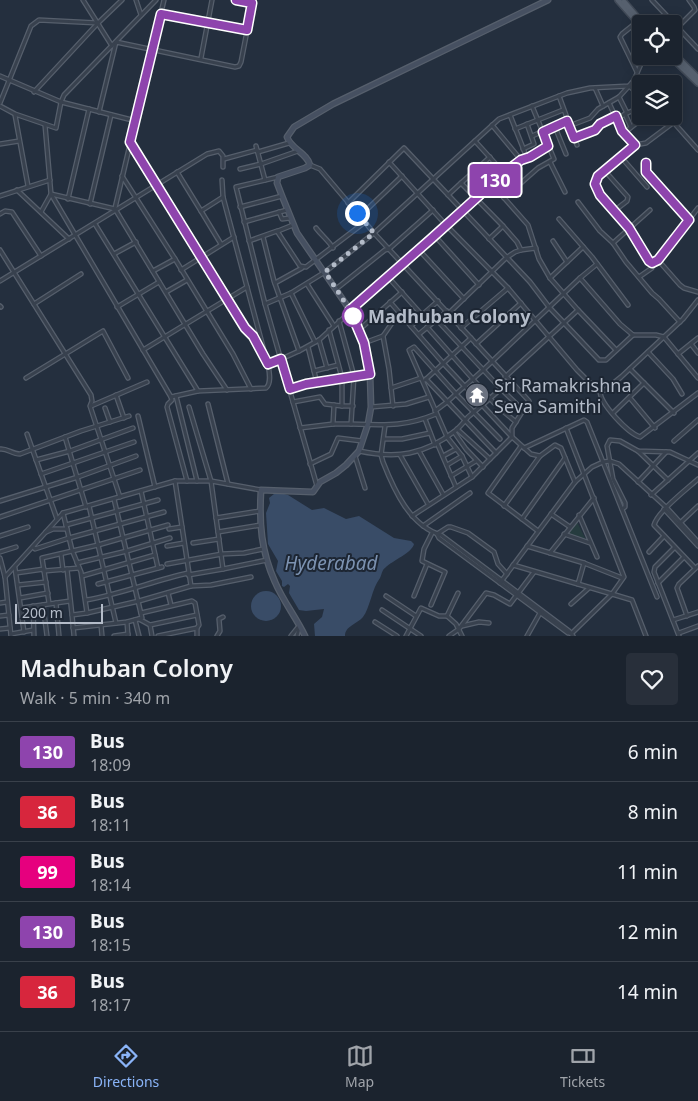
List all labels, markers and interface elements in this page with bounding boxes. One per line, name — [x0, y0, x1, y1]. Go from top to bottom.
map controls — [632, 15, 682, 125]
button: locate — [632, 15, 682, 65]
button: layers — [632, 75, 682, 125]
line badge: 130 — [466, 164, 524, 196]
text: 130 — [480, 168, 510, 192]
your location — [345, 201, 370, 226]
place label: Madhuban Colony — [368, 304, 531, 328]
marker: Madhuban Colony — [342, 305, 364, 327]
place label: Sri Ramakrishna Seva Samithi — [494, 373, 632, 418]
temple icon: Sri Ramakrishna Seva Samithi — [464, 382, 490, 408]
water label: Hyderabad — [284, 550, 379, 576]
scale bar — [15, 601, 102, 624]
text: 200 m — [22, 603, 63, 622]
text: Madhuban Colony — [20, 651, 233, 684]
button: heart — [626, 653, 678, 705]
text: Walk · 5 min · 340 m — [20, 687, 170, 709]
text: Bus — [90, 728, 125, 754]
text: 6 min — [628, 739, 678, 765]
text: 130 — [32, 740, 63, 764]
text: 18:09 — [90, 754, 131, 776]
text: Bus — [90, 788, 125, 814]
text: 8 min — [628, 799, 678, 825]
text: 36 — [37, 800, 58, 824]
text: 18:11 — [90, 814, 131, 836]
text: Bus — [90, 848, 125, 874]
text: 11 min — [617, 859, 678, 885]
text: 99 — [37, 860, 58, 884]
text: 18:14 — [90, 874, 131, 896]
text: Bus — [90, 908, 125, 934]
text: 12 min — [617, 919, 678, 945]
text: 130 — [32, 920, 63, 944]
text: 18:15 — [90, 934, 131, 956]
text: Bus — [90, 968, 125, 994]
text: 14 min — [617, 979, 678, 1005]
text: 36 — [37, 980, 58, 1004]
text: 18:17 — [90, 994, 131, 1016]
tab: Directions — [93, 1042, 159, 1091]
tab: Map — [345, 1042, 374, 1091]
tab: Tickets — [560, 1042, 605, 1091]

